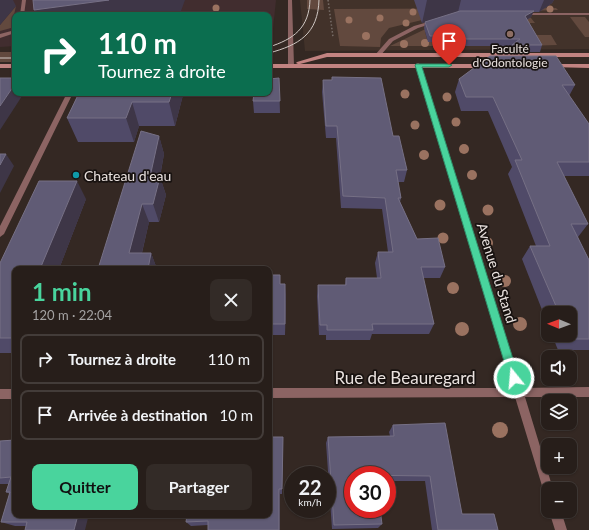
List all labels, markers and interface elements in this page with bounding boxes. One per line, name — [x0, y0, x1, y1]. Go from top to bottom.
pin — [432, 24, 466, 65]
text: 110 m — [98, 26, 177, 60]
icon: right — [32, 28, 84, 80]
marker: Faculté d'Odontologie — [505, 29, 515, 39]
icon: arrive — [438, 30, 460, 52]
place label: Faculté d'Odontologie — [473, 41, 547, 70]
text: Tournez à droite — [98, 60, 226, 82]
place label: Chateau d'eau — [84, 167, 171, 184]
marker: Chateau d'eau — [71, 170, 81, 180]
street label: Avenue du Stand — [474, 221, 520, 325]
text: 1 min — [32, 277, 92, 306]
button: close — [210, 279, 252, 321]
north arrow — [541, 306, 577, 342]
map controls — [541, 306, 577, 518]
text: 120 m · 22:04 — [32, 307, 112, 323]
icon: right — [34, 348, 56, 370]
text: Tournez à droite — [68, 350, 176, 368]
text: 110 m — [208, 350, 250, 368]
button: sound — [541, 350, 577, 386]
position arrow — [493, 357, 535, 399]
street label: Rue de Beauregard — [334, 367, 476, 388]
button: layers — [541, 394, 577, 430]
icon: arrive — [34, 404, 56, 426]
text: Arrivée à destination — [68, 406, 207, 424]
text: 10 m — [219, 406, 253, 424]
button: + — [541, 438, 577, 474]
button: Quitter — [32, 464, 138, 510]
button: Partager — [146, 464, 252, 510]
speed limit sign: 30 — [344, 466, 396, 518]
text: 22 — [298, 475, 322, 499]
button: − — [541, 482, 577, 518]
text: km/h — [298, 496, 322, 508]

